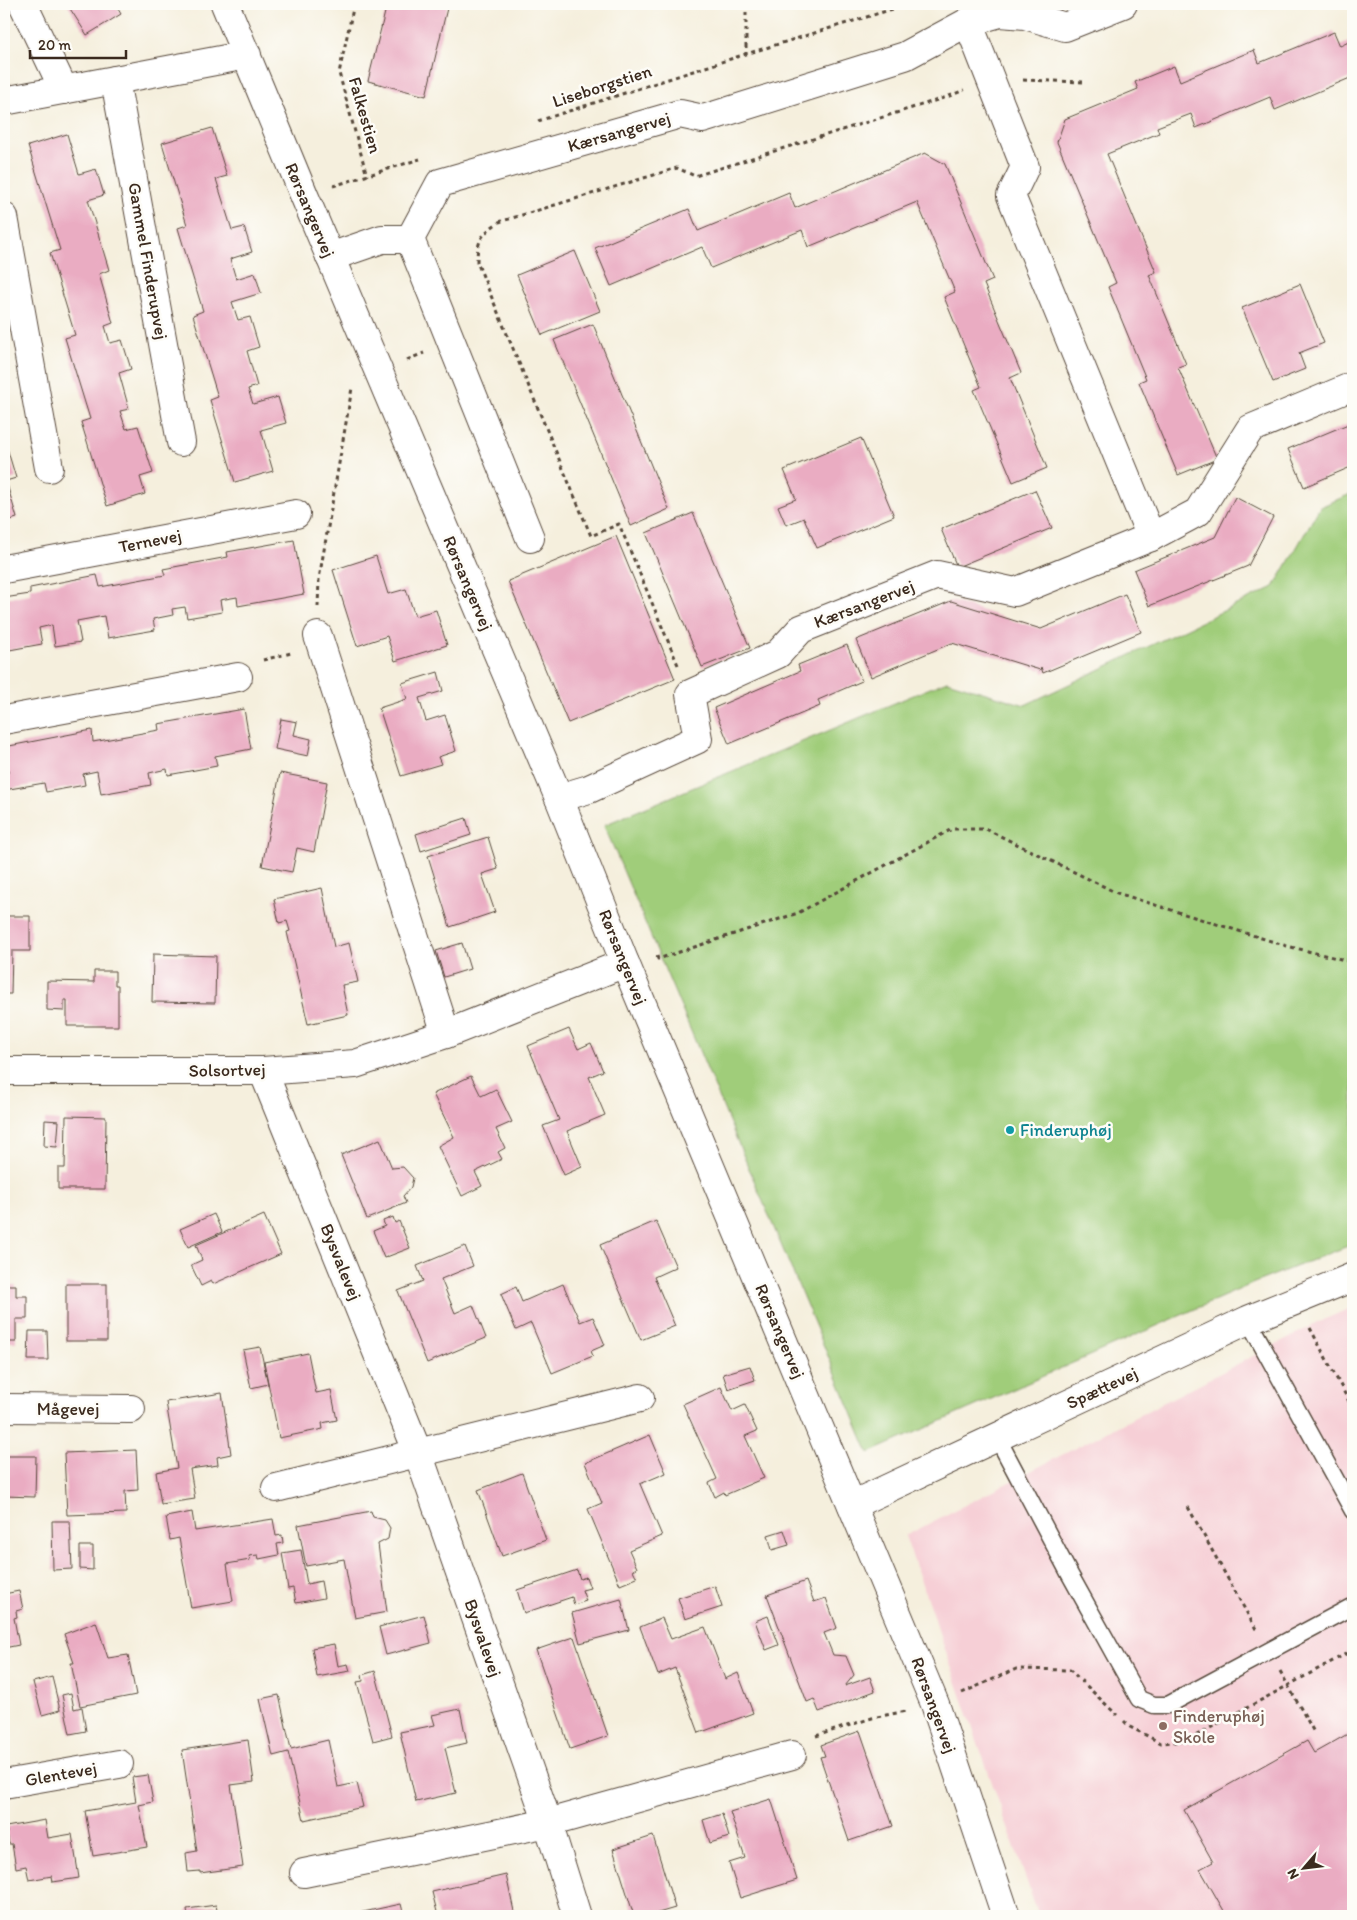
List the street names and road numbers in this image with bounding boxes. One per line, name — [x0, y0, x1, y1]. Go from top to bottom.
street label: Liseborgstien — [550, 60, 654, 112]
street label: Falkestien — [344, 74, 386, 156]
street label: Kærsangervej — [565, 107, 673, 157]
street label: Rørsangervej — [280, 159, 340, 261]
street label: Gammel Finderupvej — [123, 181, 173, 341]
street label: Ternevej — [117, 524, 183, 558]
street label: Rørsangervej — [438, 532, 498, 634]
street label: Kærsangervej — [811, 575, 917, 633]
street label: Rørsangervej — [594, 906, 652, 1008]
street label: Solsortvej — [188, 1058, 266, 1082]
street label: Bysvalevej — [316, 1220, 366, 1304]
street label: Rørsangervej — [750, 1280, 810, 1382]
street label: Spættevej — [1063, 1362, 1141, 1414]
street label: Mågevej — [37, 1398, 99, 1420]
street label: Bysvalevej — [459, 1596, 507, 1680]
street label: Rørsangervej — [906, 1654, 962, 1756]
street label: Glentevej — [23, 1757, 99, 1791]

